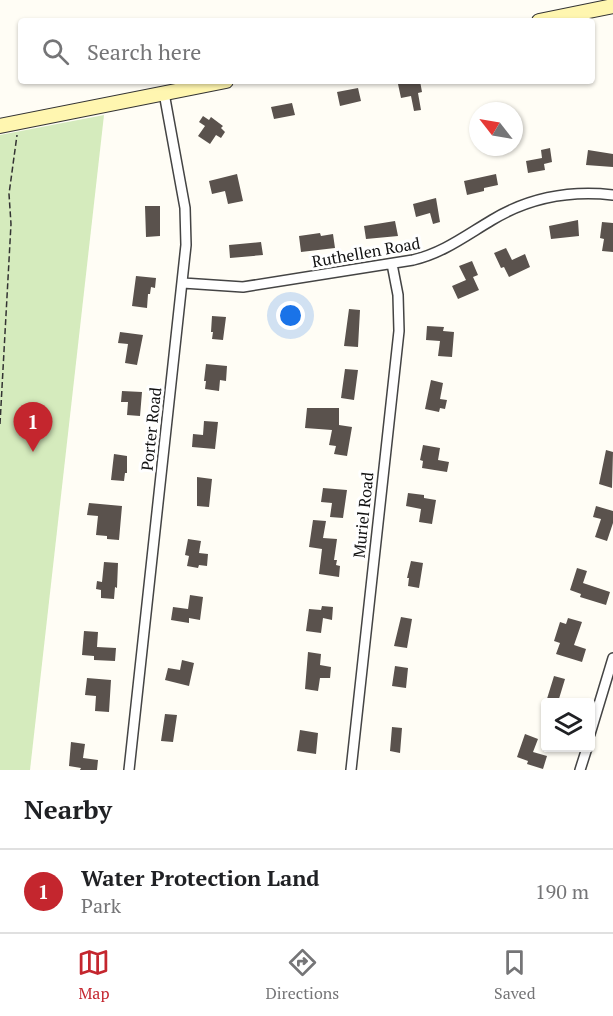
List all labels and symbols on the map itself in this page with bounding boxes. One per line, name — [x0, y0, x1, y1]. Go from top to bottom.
north arrow — [469, 102, 523, 156]
street label: Ruthellen Road — [310, 232, 422, 272]
your location — [276, 301, 305, 330]
street label: Porter Road — [136, 386, 166, 472]
pin: 1 — [14, 402, 52, 452]
street label: Muriel Road — [348, 471, 378, 559]

